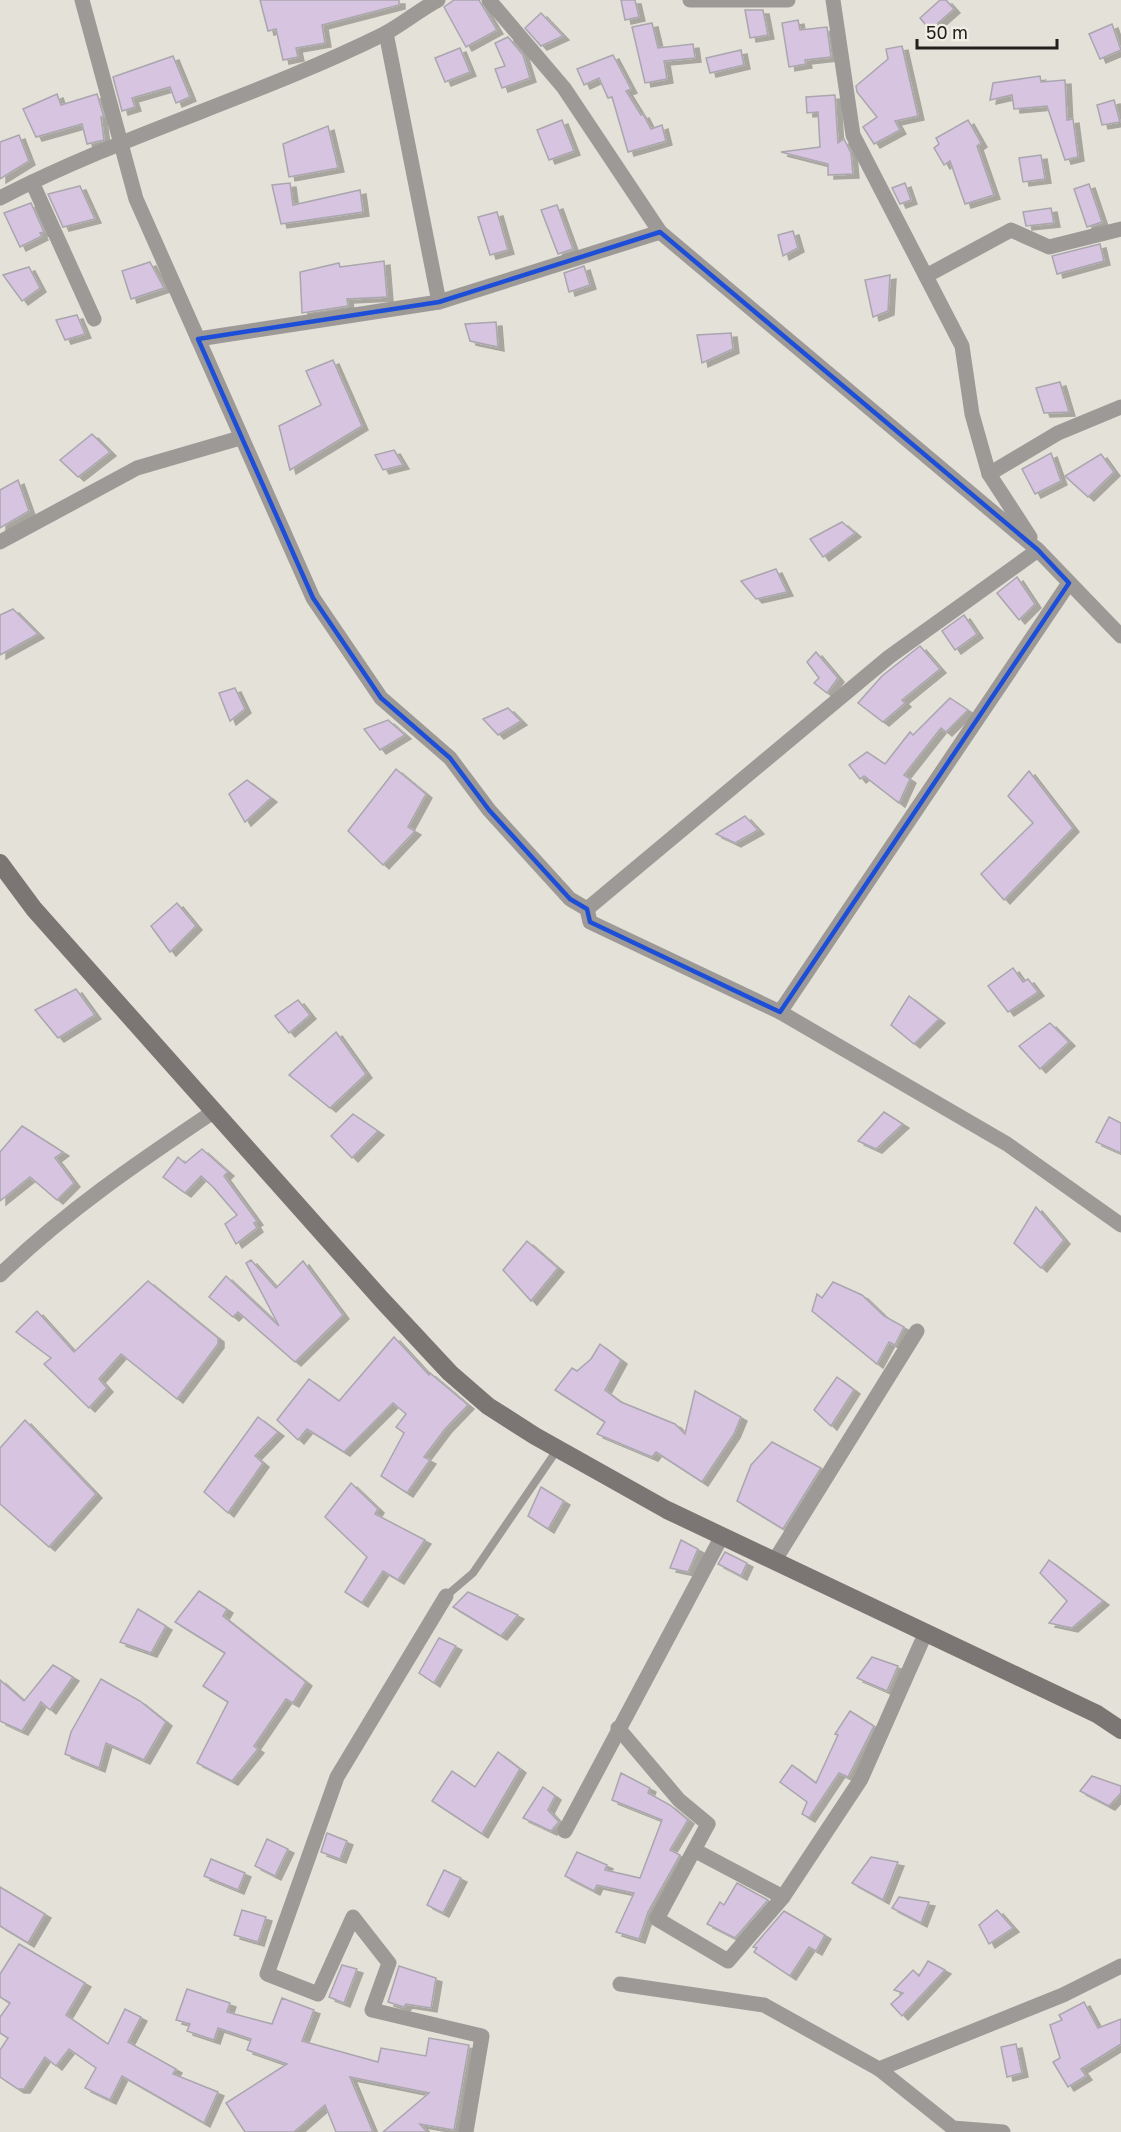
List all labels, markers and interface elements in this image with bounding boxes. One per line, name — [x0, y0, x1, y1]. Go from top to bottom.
scale bar — [917, 12, 1056, 50]
text: 50 m — [926, 21, 968, 43]

